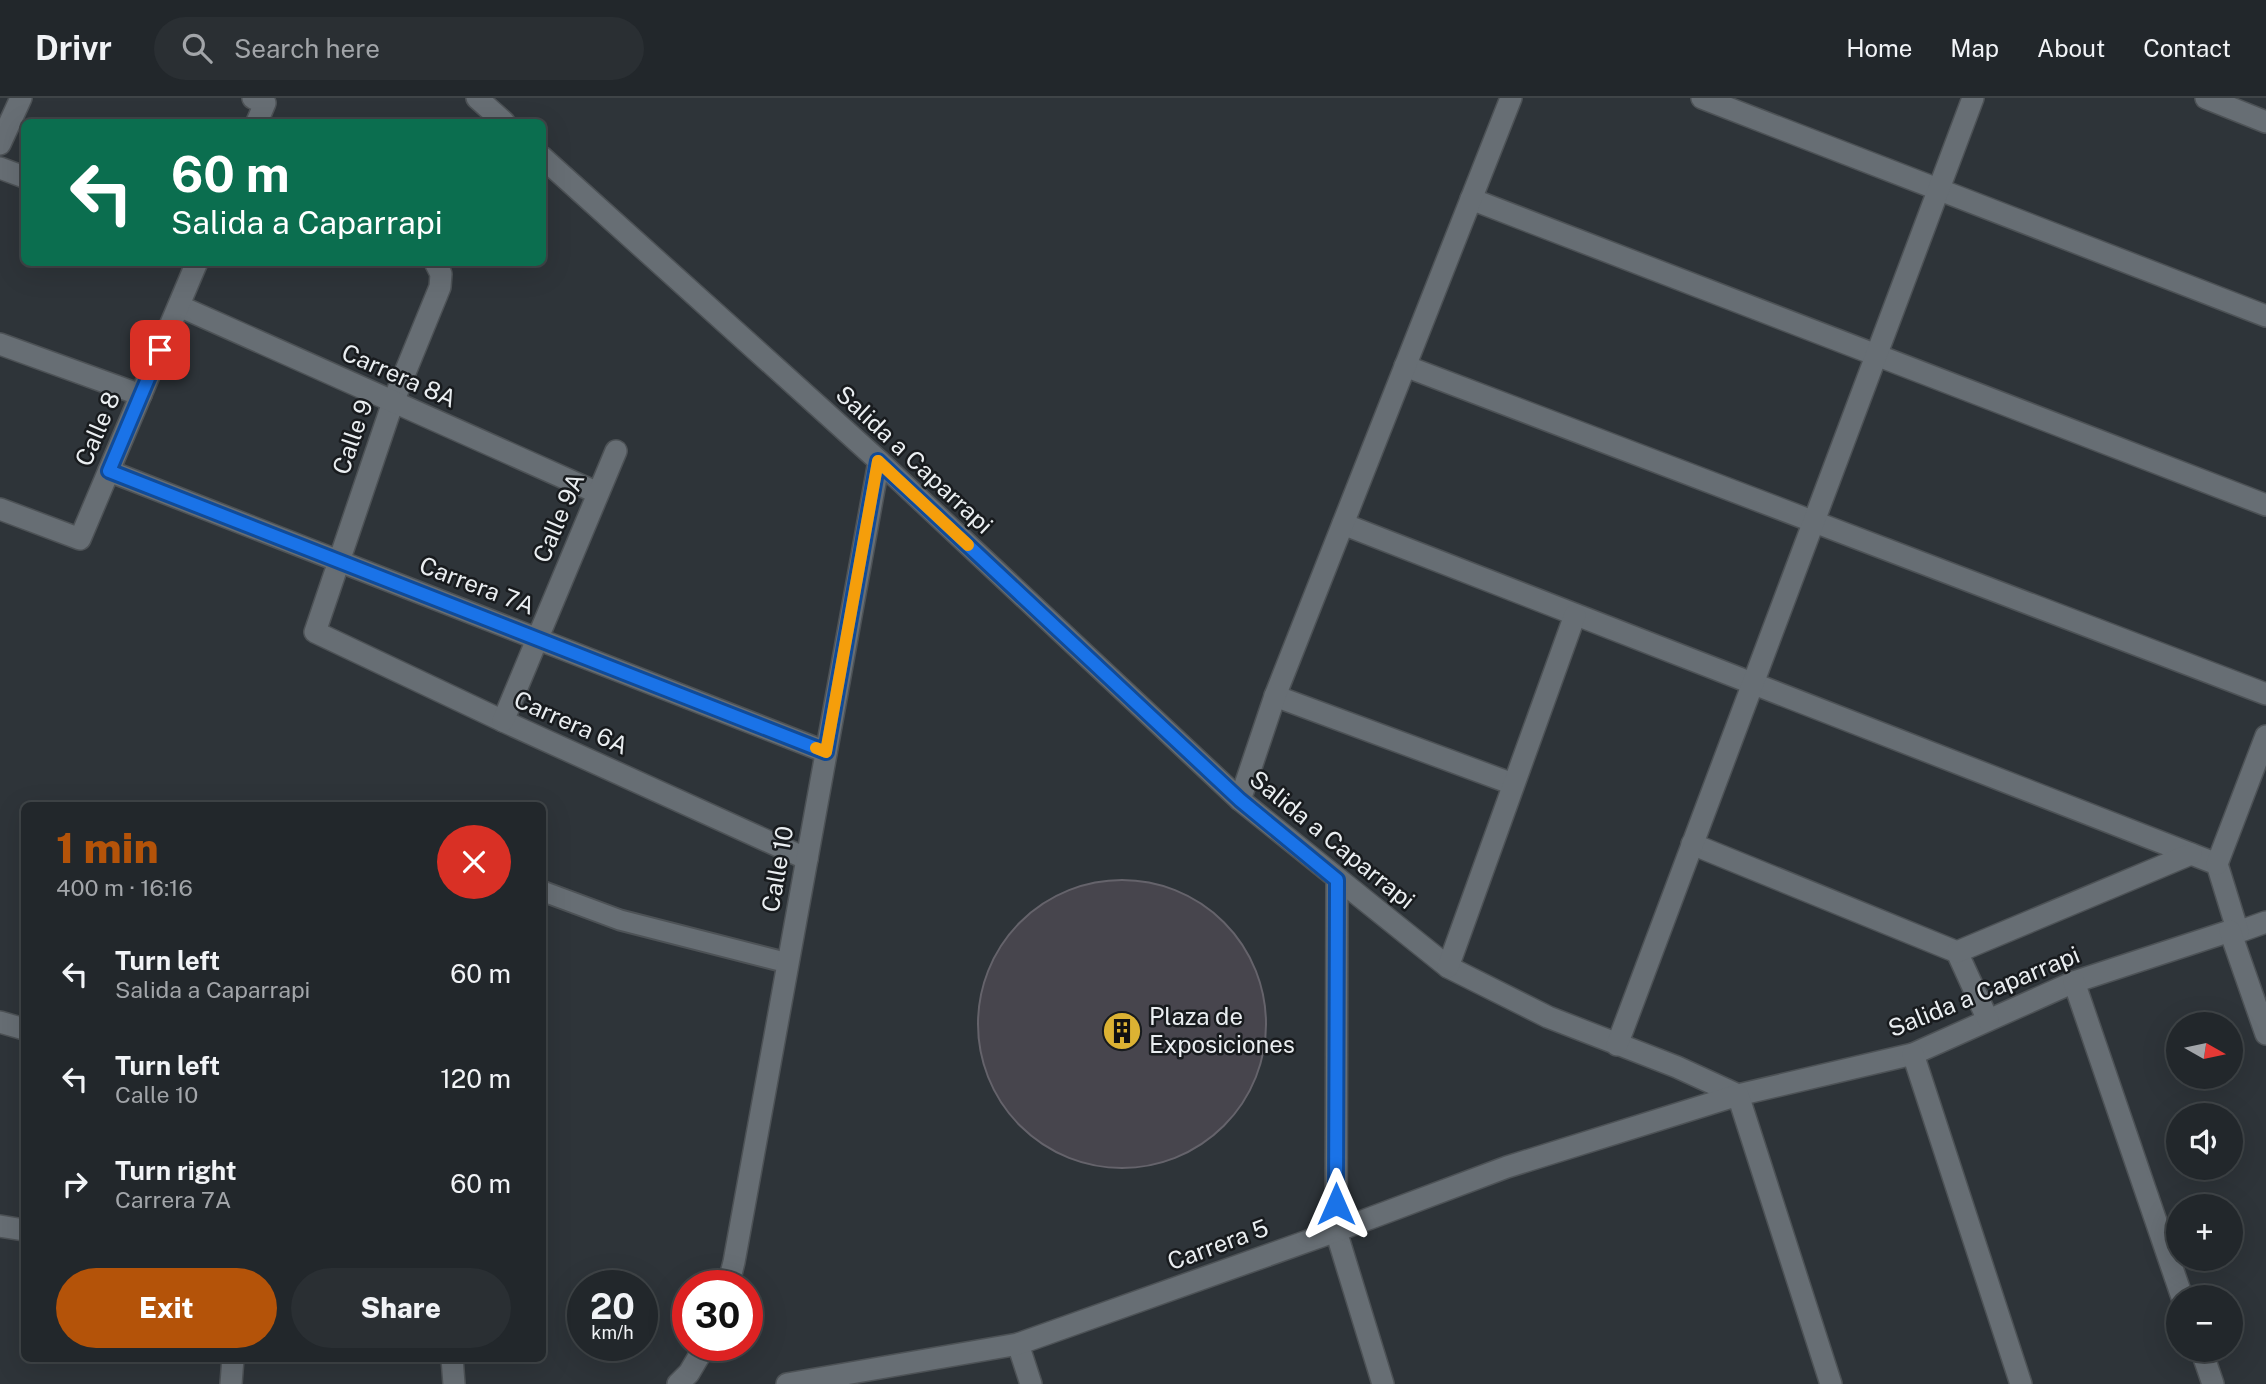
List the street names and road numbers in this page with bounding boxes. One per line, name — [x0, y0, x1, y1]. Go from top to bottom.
street label: Carrera 8A — [338, 337, 461, 413]
street label: Salida a Caparrapi — [831, 380, 999, 539]
street label: Calle 8 — [69, 387, 125, 470]
street label: Calle 9 — [326, 395, 378, 478]
street label: Calle 9A — [527, 469, 589, 567]
street label: Carrera 7A — [416, 550, 539, 620]
street label: Carrera 6A — [510, 685, 633, 760]
street label: Salida a Caparrapi — [1245, 764, 1421, 914]
street label: Calle 10 — [756, 824, 798, 914]
street label: Salida a Caparrapi — [1884, 940, 2083, 1042]
street label: Carrera 5 — [1163, 1213, 1272, 1275]

